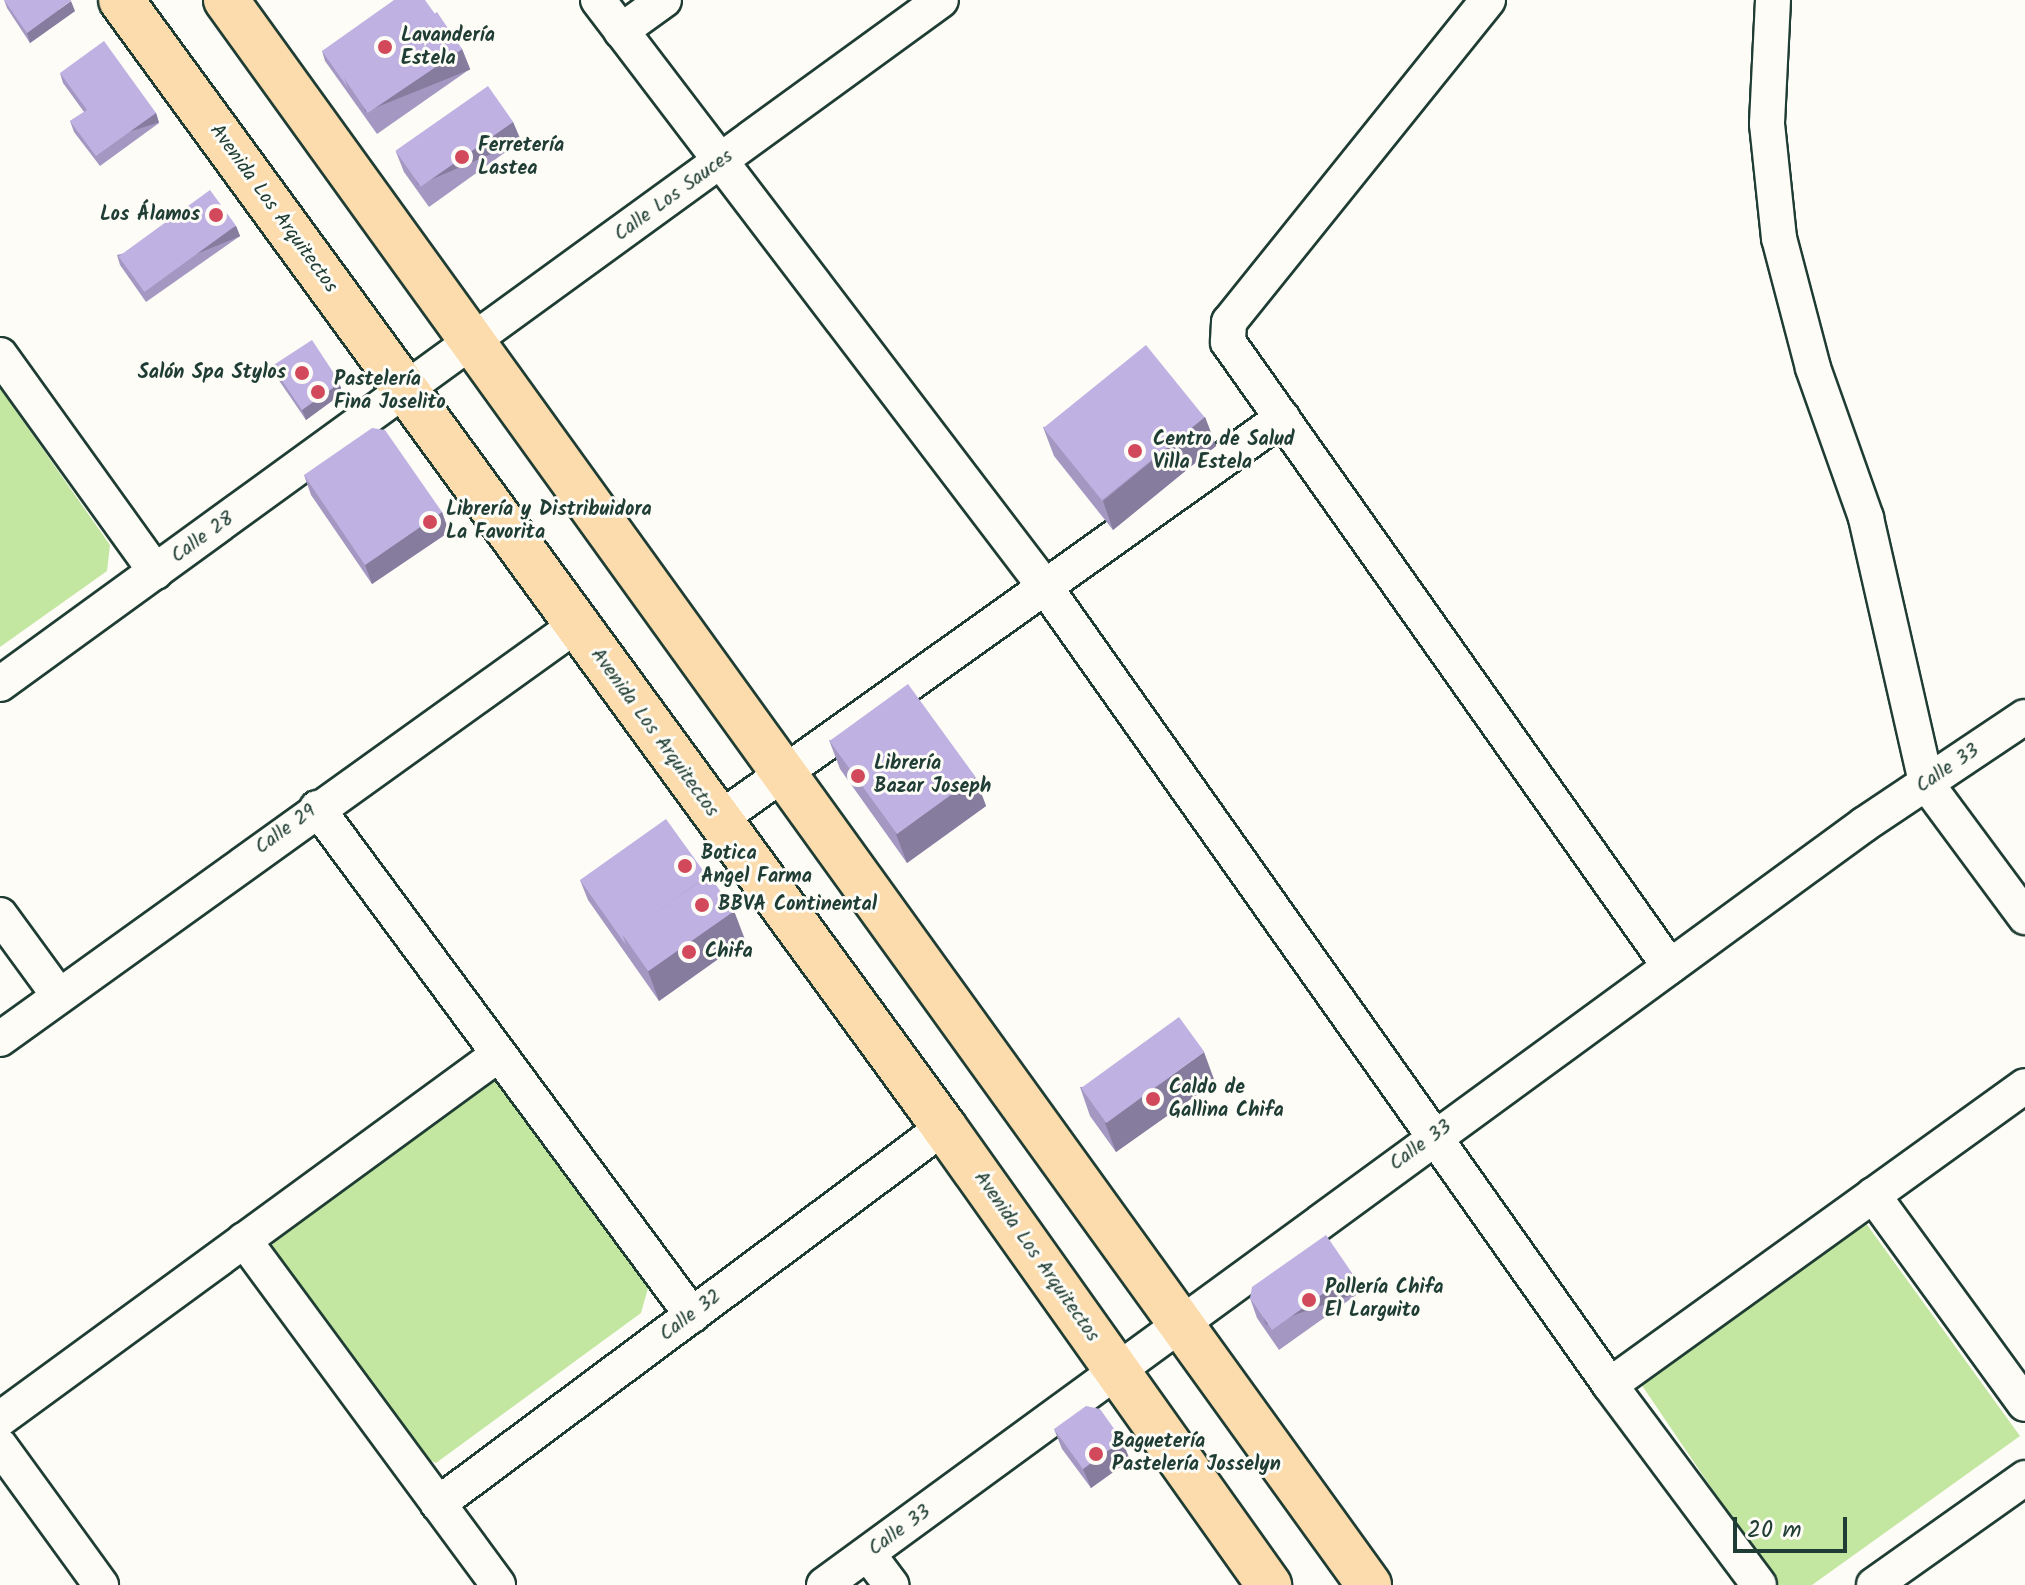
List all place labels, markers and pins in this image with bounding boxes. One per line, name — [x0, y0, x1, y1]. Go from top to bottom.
place label: Lavandería Estela — [401, 24, 495, 71]
marker: Lavandería Estela — [376, 38, 394, 56]
place label: Ferretería Lastea — [478, 134, 564, 181]
marker: Ferretería Lastea — [453, 148, 471, 166]
place label: Los Álamos — [100, 203, 200, 227]
marker: Los Álamos — [207, 206, 225, 224]
place label: Salón Spa Stylos — [138, 361, 286, 385]
marker: Salón Spa Stylos — [293, 364, 311, 382]
place label: Pastelería Fina Joselito — [334, 368, 446, 415]
marker: Pastelería Fina Joselito — [309, 383, 327, 401]
place label: Centro de Salud Villa Estela — [1153, 428, 1295, 475]
marker: Centro de Salud Villa Estela — [1124, 440, 1146, 462]
place label: Librería y Distribuidora La Favorita — [446, 498, 652, 545]
marker: Librería y Distribuidora La Favorita — [421, 513, 439, 531]
place label: Librería Bazar Joseph — [874, 752, 991, 799]
marker: Librería Bazar Joseph — [849, 767, 867, 785]
place label: Botica Angel Farma — [701, 842, 812, 889]
marker: Botica Angel Farma — [676, 857, 694, 875]
place label: BBVA Continental — [718, 893, 877, 917]
marker: BBVA Continental — [693, 896, 711, 914]
place label: Chifa — [705, 940, 753, 964]
marker: Chifa — [680, 943, 698, 961]
place label: Caldo de Gallina Chifa — [1169, 1076, 1284, 1123]
marker: Caldo de Gallina Chifa — [1144, 1090, 1162, 1108]
place label: Pollería Chifa El Larguito — [1325, 1276, 1444, 1323]
marker: Pollería Chifa El Larguito — [1300, 1291, 1318, 1309]
place label: Baguetería Pastelería Josselyn — [1112, 1430, 1281, 1477]
marker: Baguetería Pastelería Josselyn — [1087, 1445, 1105, 1463]

